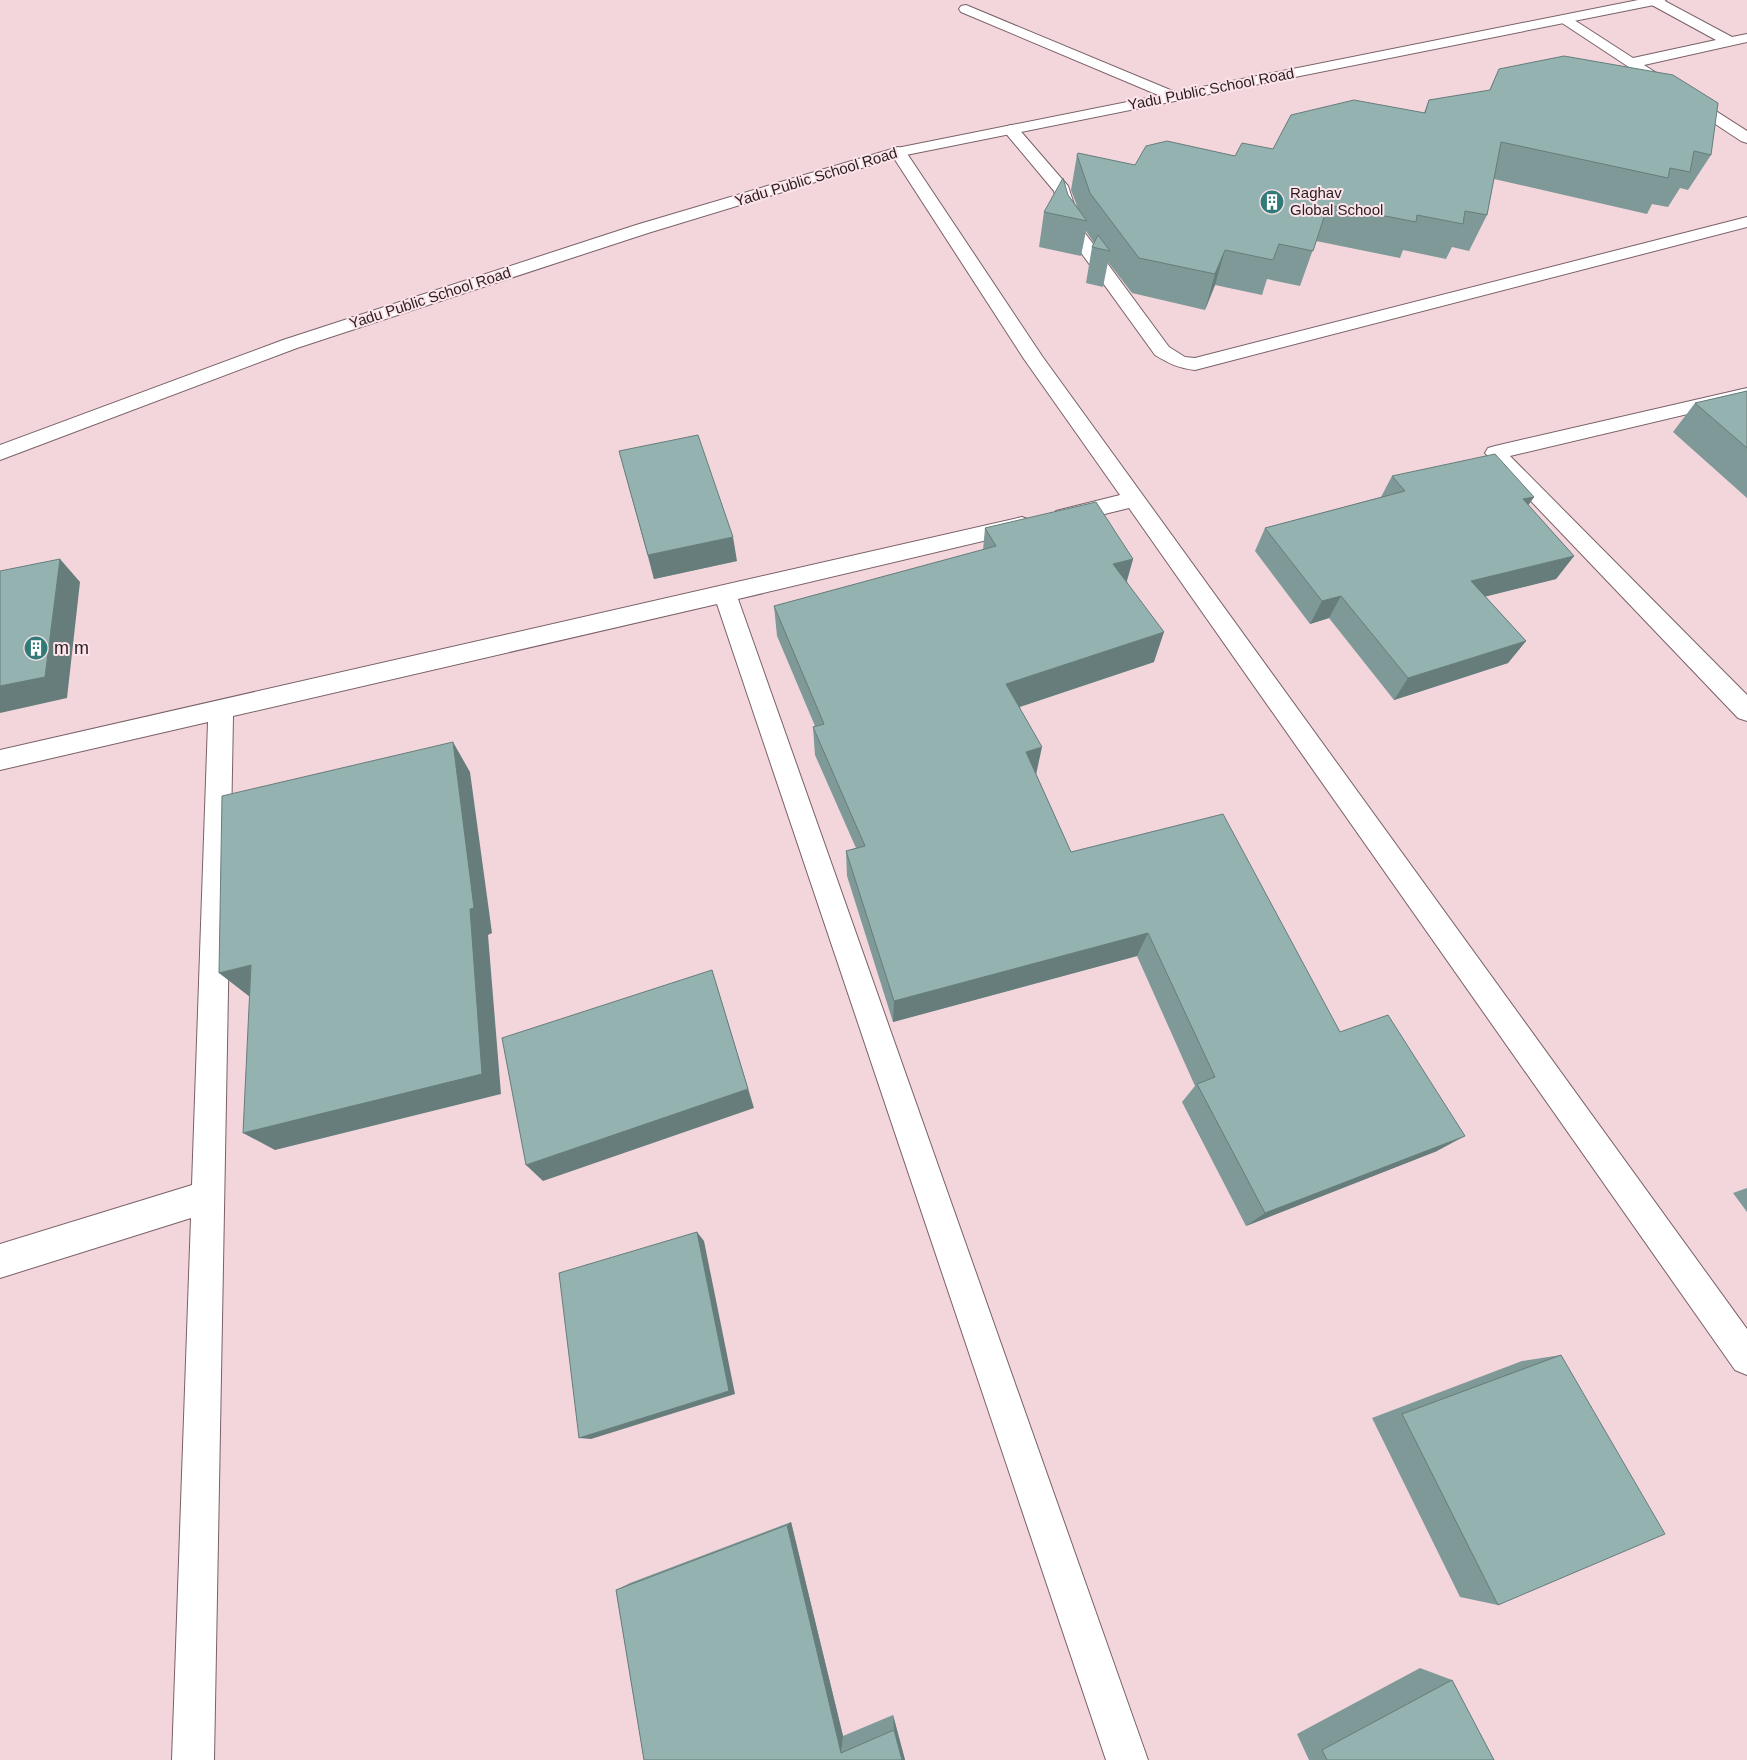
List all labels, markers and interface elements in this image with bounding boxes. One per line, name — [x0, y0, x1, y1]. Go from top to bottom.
street label: Yadu Public School Road — [1126, 64, 1295, 113]
street label: Yadu Public School Road — [733, 144, 899, 209]
place label: Raghav Global School — [1290, 184, 1383, 218]
building icon: Raghav Global School — [1259, 189, 1285, 215]
street label: Yadu Public School Road — [347, 263, 513, 332]
building icon: m m — [23, 635, 49, 661]
place label: m m — [54, 638, 89, 658]

